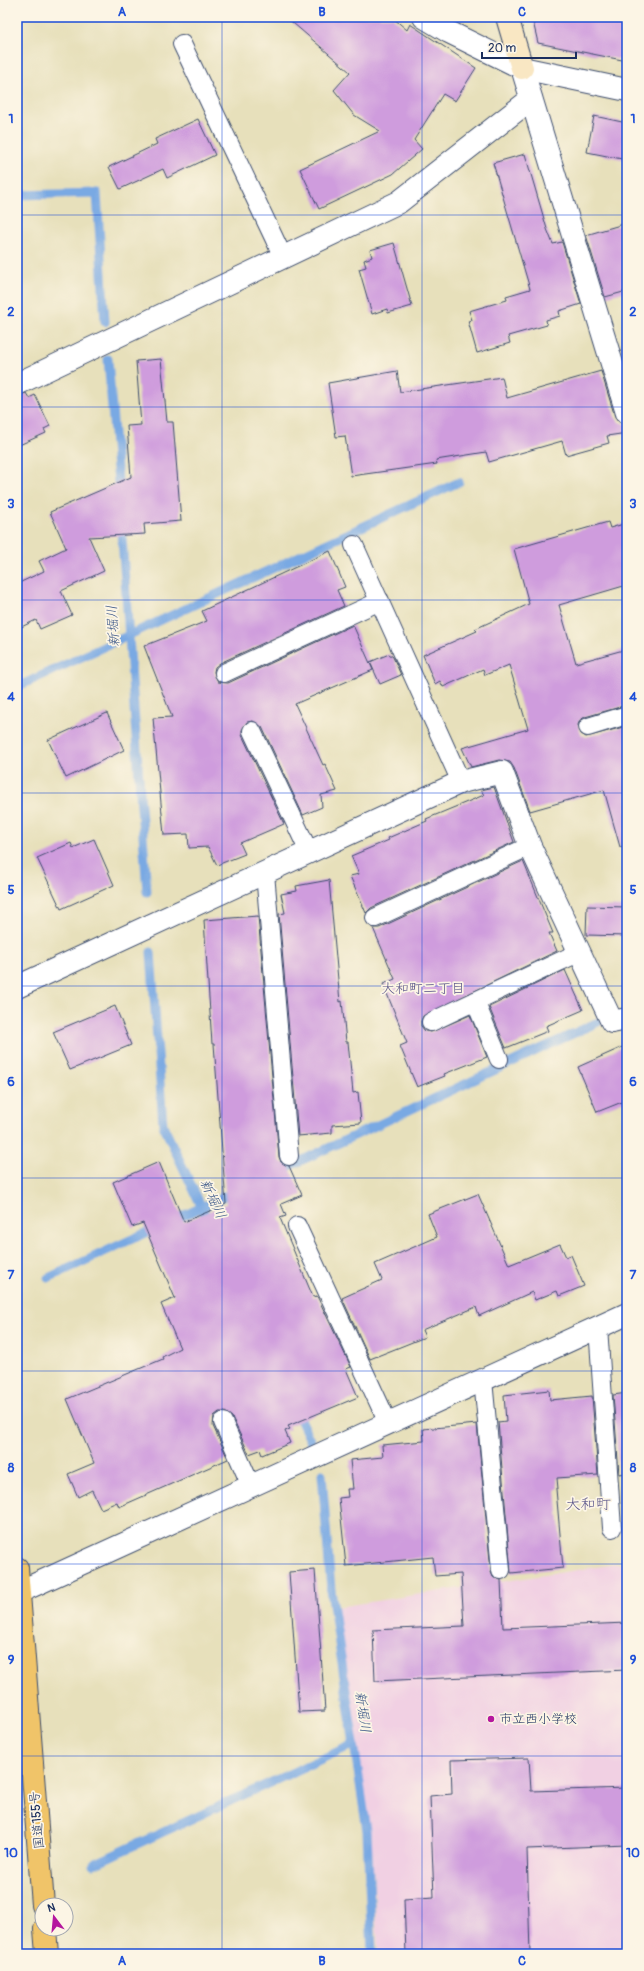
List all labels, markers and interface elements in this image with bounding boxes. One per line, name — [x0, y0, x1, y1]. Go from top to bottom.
text: A — [118, 4, 127, 20]
text: B — [318, 4, 326, 20]
text: C — [518, 4, 526, 20]
scale bar — [482, 34, 576, 60]
text: 20 m — [488, 41, 517, 56]
text: 1 — [8, 111, 14, 127]
text: 1 — [630, 111, 636, 127]
text: 2 — [7, 304, 15, 320]
text: 2 — [629, 304, 637, 320]
text: 3 — [7, 496, 15, 512]
text: 3 — [629, 496, 637, 512]
water label: 新堀川 — [103, 604, 123, 648]
text: 4 — [7, 689, 15, 705]
text: 4 — [629, 689, 637, 705]
text: 5 — [7, 882, 15, 898]
text: 5 — [629, 882, 637, 898]
district label: 大和町二丁目 — [381, 980, 465, 997]
text: 6 — [7, 1074, 15, 1090]
text: 6 — [629, 1074, 637, 1090]
water label: 新堀川 — [196, 1176, 230, 1222]
text: 7 — [8, 1267, 15, 1283]
text: 7 — [630, 1267, 637, 1283]
text: 8 — [8, 1460, 15, 1476]
text: 8 — [630, 1460, 637, 1476]
district label: 大和町 — [565, 1495, 611, 1514]
text: 9 — [8, 1652, 15, 1668]
text: 9 — [630, 1652, 637, 1668]
water label: 新堀川 — [352, 1690, 374, 1734]
place label: 市立西小学校 — [499, 1711, 577, 1727]
marker: 市立西小学校 — [486, 1714, 496, 1724]
street label: 国道155号 — [26, 1790, 48, 1850]
text: 10 — [4, 1845, 18, 1861]
text: 10 — [626, 1845, 640, 1861]
north arrow — [34, 1897, 74, 1937]
text: N — [46, 1900, 57, 1915]
text: A — [118, 1953, 127, 1969]
text: B — [318, 1953, 326, 1969]
text: C — [518, 1953, 526, 1969]

